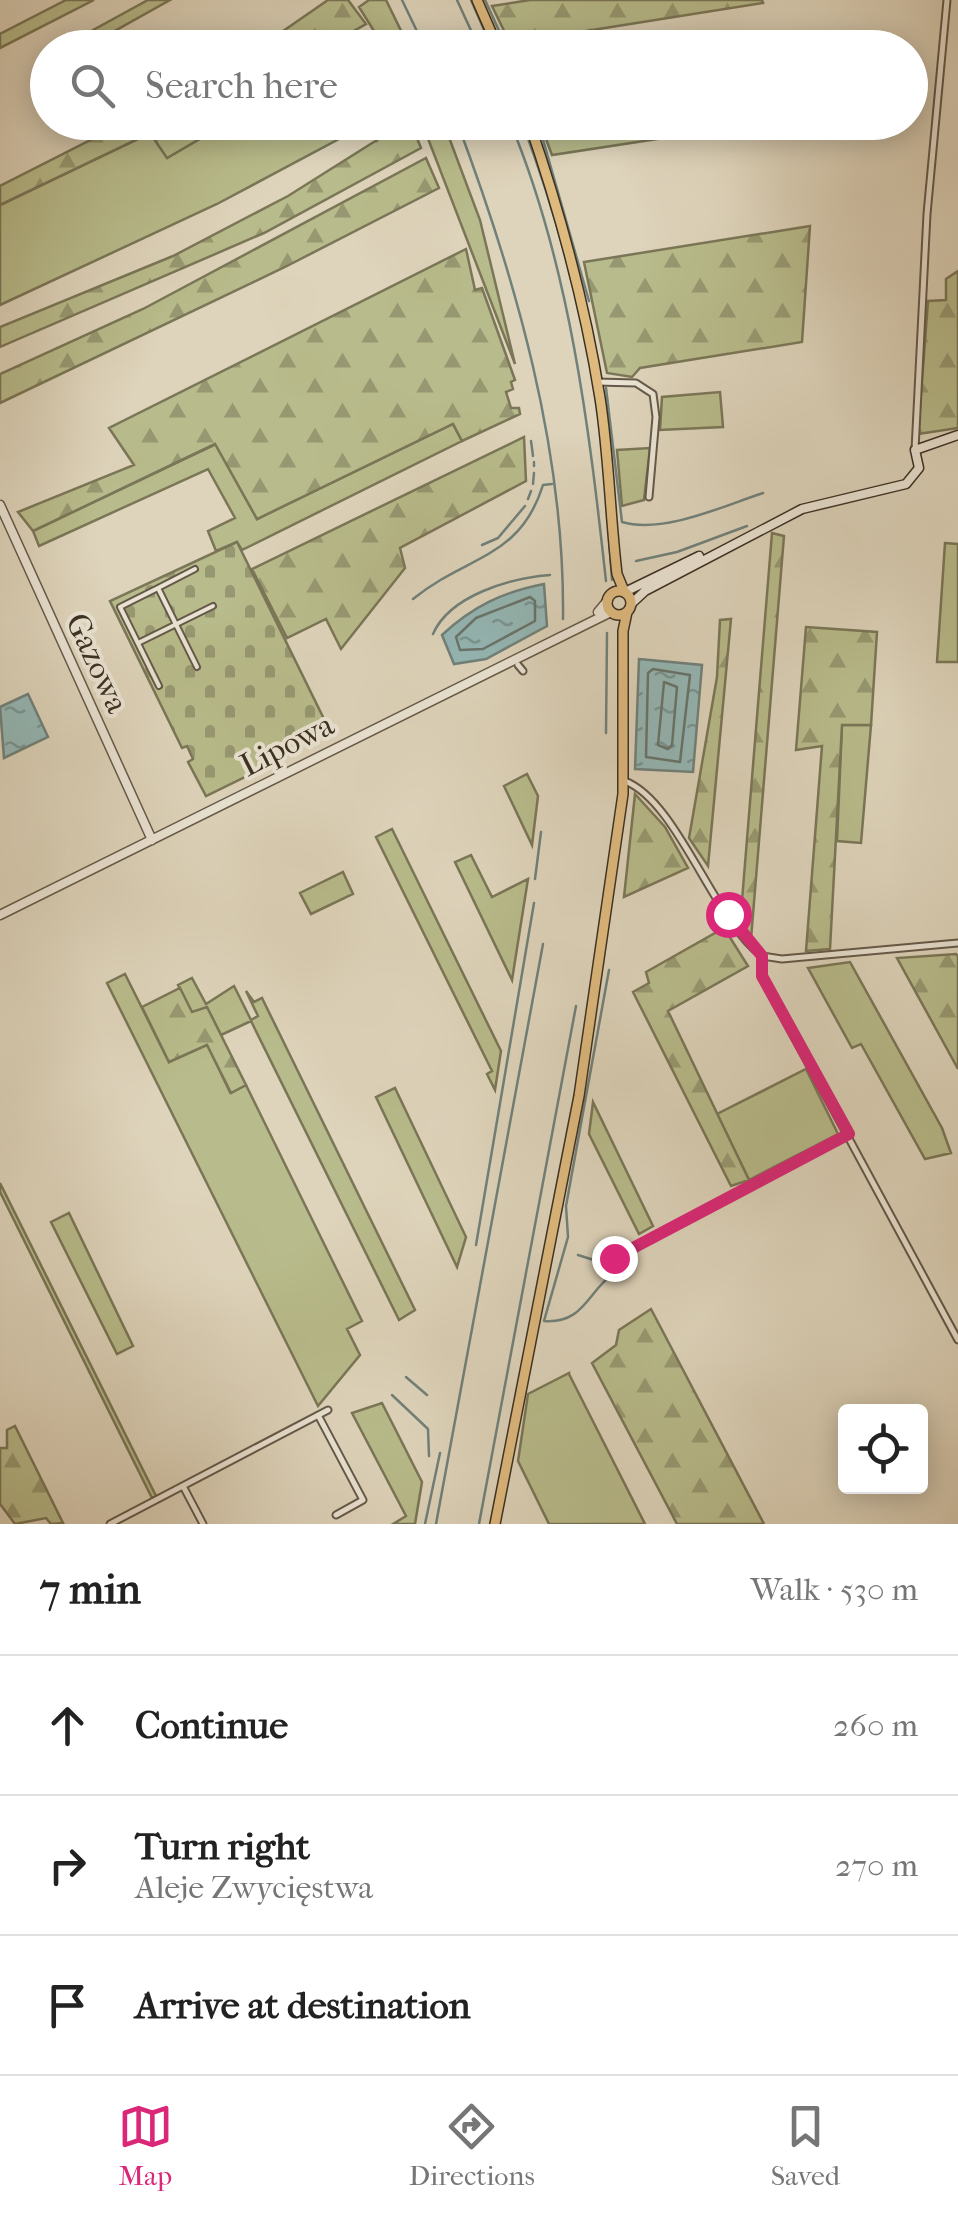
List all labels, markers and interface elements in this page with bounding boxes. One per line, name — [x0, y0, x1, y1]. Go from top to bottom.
search box — [30, 30, 928, 140]
icon: search — [65, 58, 120, 113]
text: Search here — [145, 63, 338, 108]
street label: Gazowa — [58, 607, 137, 720]
street label: Lipowa — [234, 705, 341, 784]
route start — [706, 892, 752, 938]
route end — [592, 1236, 638, 1282]
map controls — [838, 1404, 928, 1494]
button: locate — [838, 1404, 928, 1494]
text: 7 min — [40, 1565, 141, 1614]
text: Walk · 530 m — [750, 1571, 918, 1608]
icon: ahead — [40, 1698, 95, 1753]
text: Continue — [135, 1703, 288, 1748]
text: 260 m — [833, 1707, 918, 1744]
text: Turn right — [135, 1824, 310, 1869]
icon: right — [40, 1838, 95, 1893]
text: 270 m — [835, 1847, 918, 1884]
text: Aleje Zwycięstwa — [135, 1869, 373, 1906]
icon: arrive — [40, 1978, 95, 2033]
text: Arrive at destination — [135, 1983, 471, 2028]
tab: Map — [118, 2099, 173, 2192]
tab: Directions — [409, 2099, 535, 2192]
tab: Saved — [771, 2099, 840, 2192]

